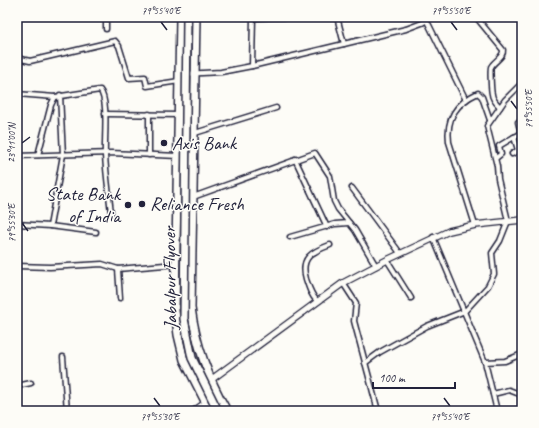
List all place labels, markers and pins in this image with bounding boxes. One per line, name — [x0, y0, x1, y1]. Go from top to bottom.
place label: Axis Bank — [172, 131, 238, 155]
marker: Axis Bank — [159, 138, 169, 148]
place label: State Bank of India — [46, 182, 122, 228]
place label: Reliance Fresh — [150, 192, 244, 216]
marker: Reliance Fresh — [137, 199, 147, 209]
marker: State Bank of India — [123, 200, 133, 210]

